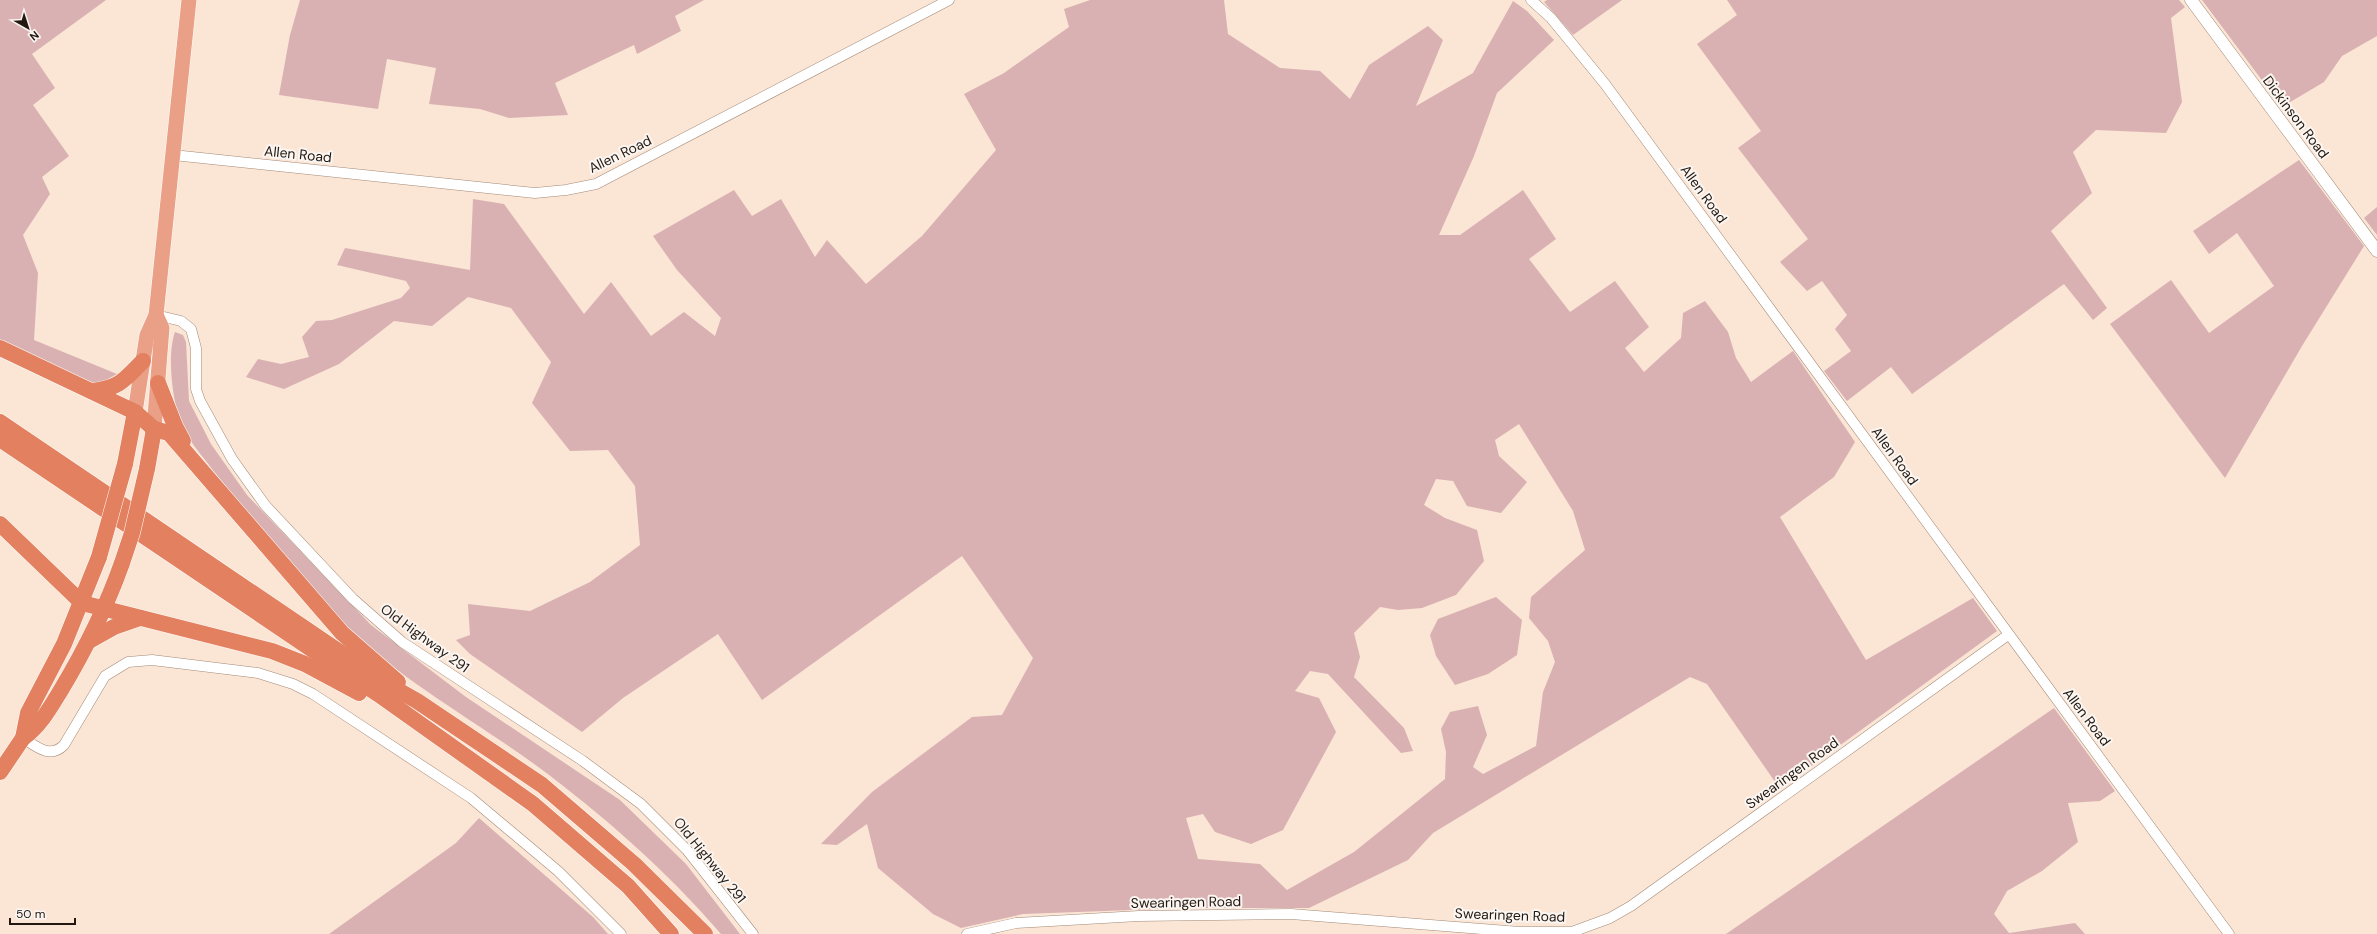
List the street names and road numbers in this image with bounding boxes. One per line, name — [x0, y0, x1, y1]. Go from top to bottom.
street label: Dickinson Road — [2259, 72, 2333, 162]
street label: Allen Road — [586, 131, 654, 177]
street label: Allen Road — [263, 142, 333, 166]
street label: Allen Road — [1677, 161, 1731, 227]
street label: Allen Road — [1868, 423, 1922, 489]
street label: Old Highway 291 — [377, 600, 473, 676]
street label: Allen Road — [2059, 684, 2115, 750]
street label: Swearingen Road — [1742, 733, 1842, 813]
street label: Old Highway 291 — [670, 813, 750, 907]
street label: Swearingen Road — [1131, 892, 1241, 912]
street label: Swearingen Road — [1454, 904, 1566, 926]

